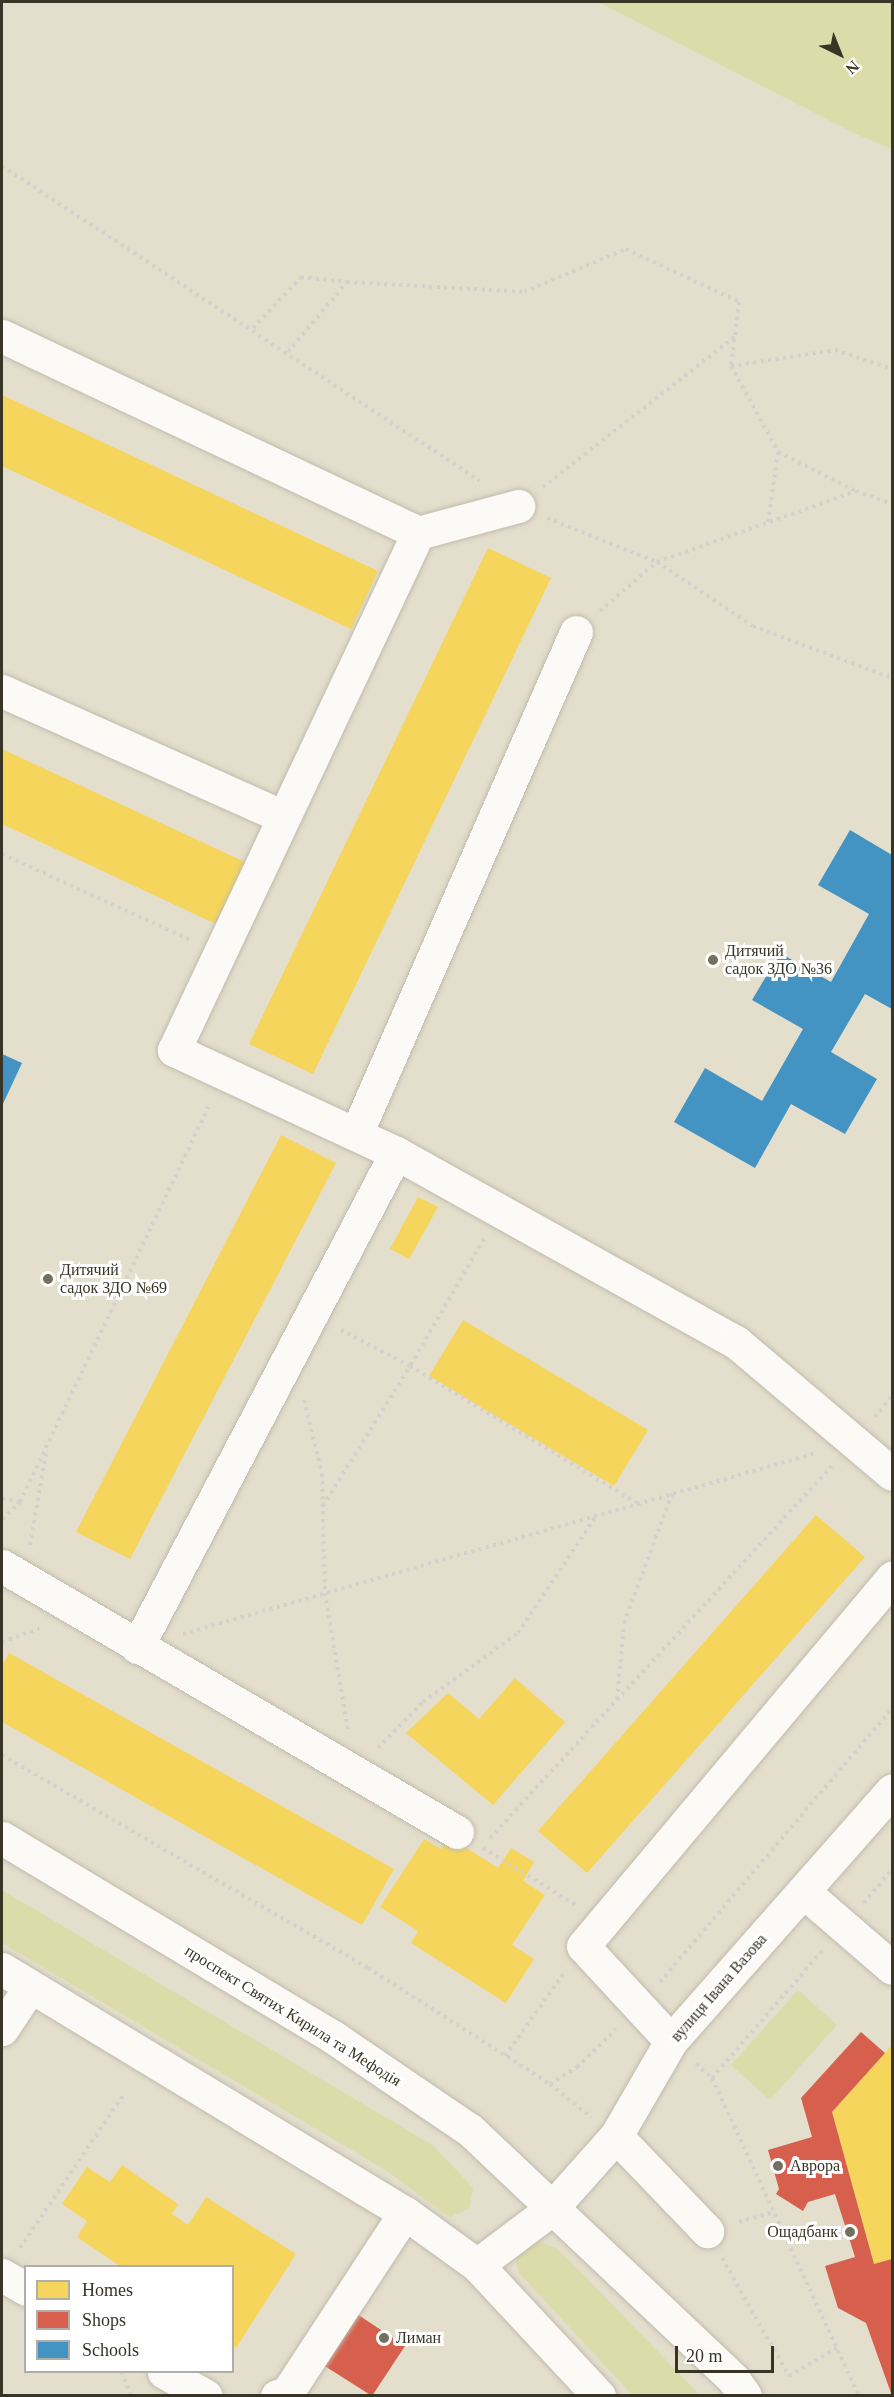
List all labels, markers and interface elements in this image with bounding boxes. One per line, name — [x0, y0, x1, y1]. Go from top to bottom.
north arrow — [810, 24, 870, 84]
text: N — [843, 57, 863, 78]
place label: Дитячий садок ЗДО №36 — [725, 941, 832, 979]
marker: Дитячий садок ЗДО №36 — [706, 953, 720, 967]
place label: Дитячий садок ЗДО №69 — [60, 1260, 167, 1298]
marker: Дитячий садок ЗДО №69 — [41, 1272, 55, 1286]
street label: вулиця Івана Вазова — [667, 1930, 771, 2046]
street label: проспект Святих Кирила та Мефодія — [181, 1941, 405, 2091]
place label: Аврора — [790, 2156, 840, 2176]
marker: Аврора — [771, 2159, 785, 2173]
place label: Ощадбанк — [767, 2222, 838, 2242]
marker: Ощадбанк — [843, 2225, 857, 2239]
legend — [24, 2265, 234, 2373]
text: Homes — [82, 2280, 133, 2300]
text: Shops — [82, 2310, 126, 2330]
place label: Лиман — [396, 2328, 441, 2348]
marker: Лиман — [377, 2331, 391, 2345]
scale bar — [678, 2334, 777, 2372]
text: Schools — [82, 2340, 139, 2360]
text: 20 m — [686, 2346, 723, 2366]

